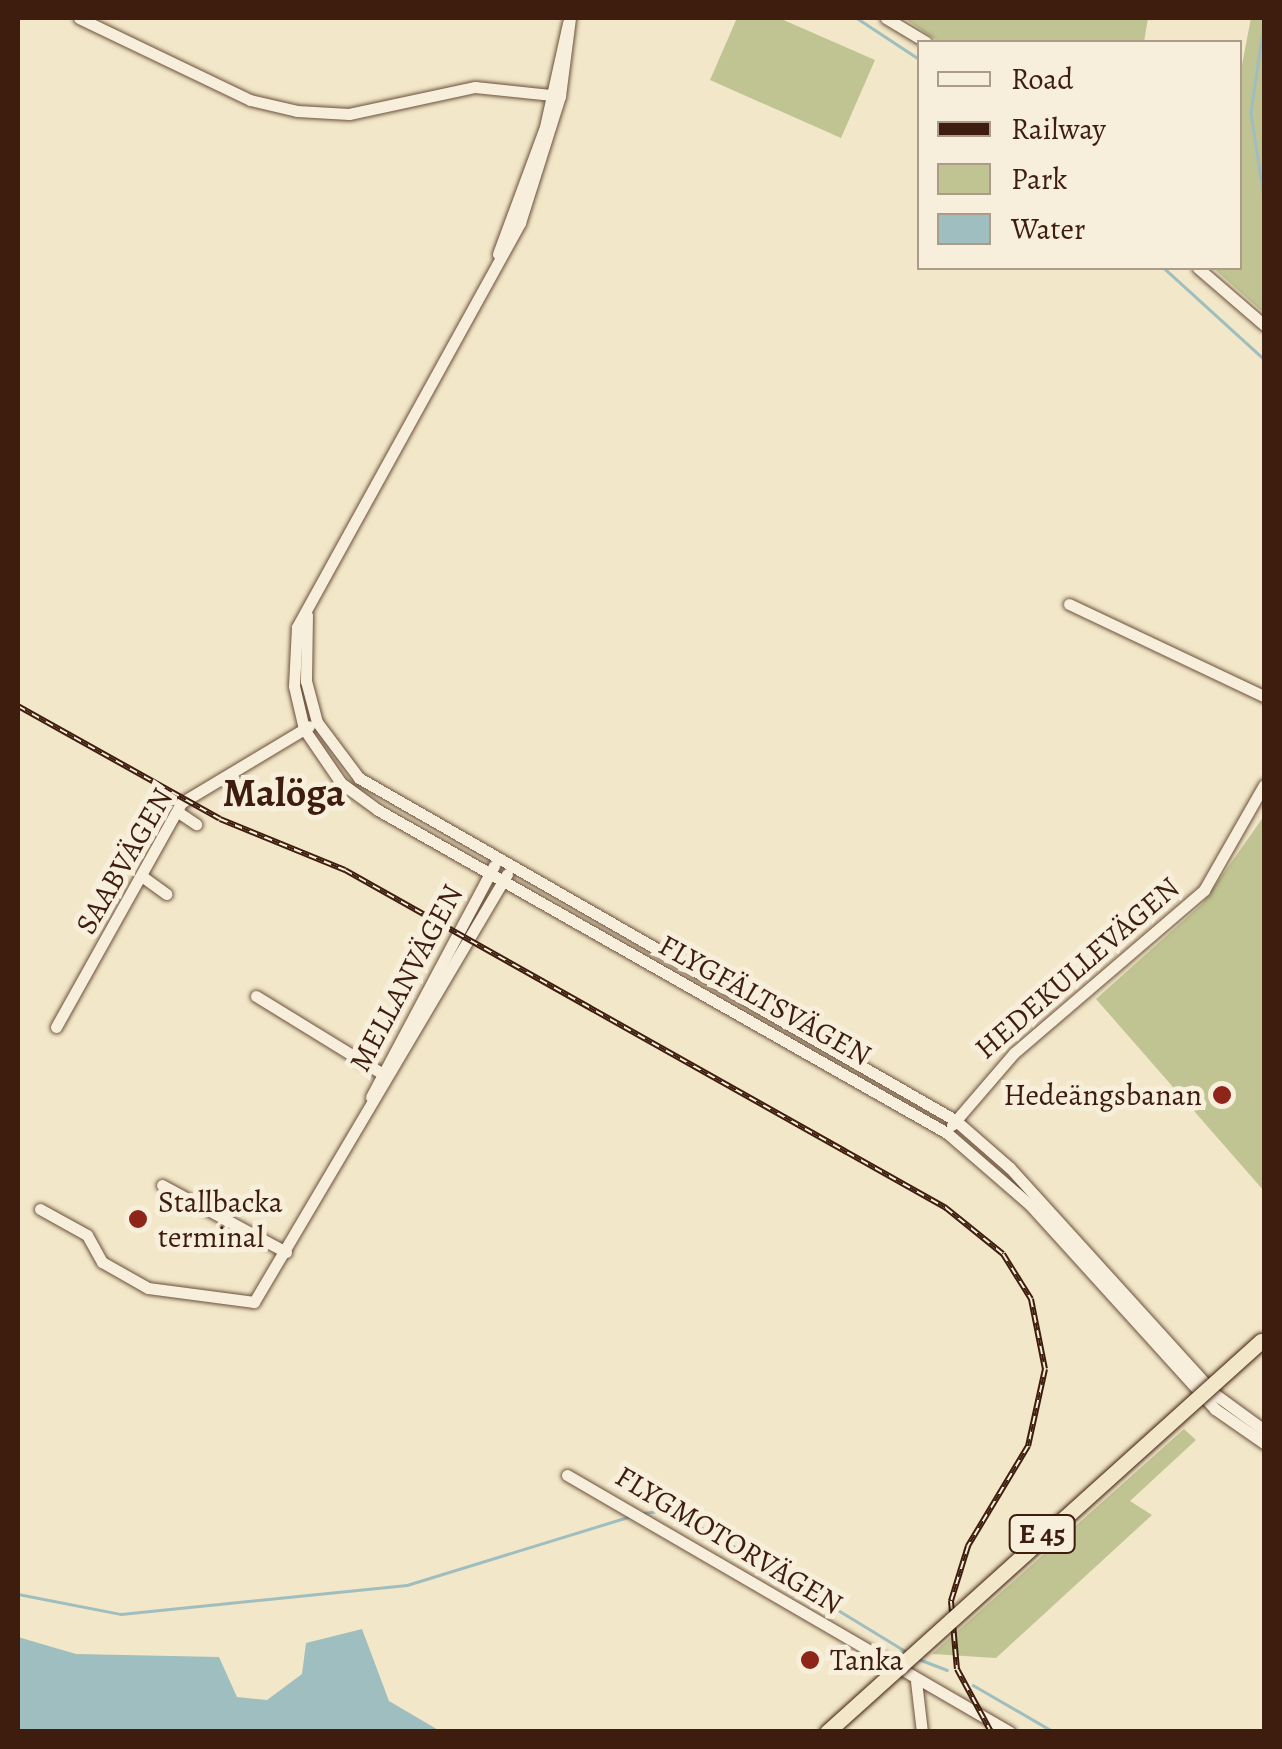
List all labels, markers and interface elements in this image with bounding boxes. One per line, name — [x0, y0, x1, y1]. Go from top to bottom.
legend — [917, 40, 1242, 270]
text: Road — [1011, 59, 1073, 99]
text: Railway — [1011, 109, 1106, 149]
text: Park — [1011, 159, 1067, 199]
text: Water — [1011, 209, 1085, 249]
district label: Malöga — [223, 769, 345, 817]
street label: SAABVÄGEN — [68, 782, 180, 940]
street label: HEDEKULLEVÄGEN — [967, 869, 1187, 1067]
street label: MELLANVÄGEN — [342, 878, 470, 1078]
street label: FLYGFÄLTSVÄGEN — [653, 927, 877, 1073]
place label: Hedeängsbanan — [1003, 1077, 1202, 1113]
marker: Hedeängsbanan — [1211, 1084, 1233, 1106]
place label: Stallbacka terminal — [158, 1184, 283, 1254]
marker: Stallbacka terminal — [127, 1208, 149, 1230]
street label: FLYGMOTORVÄGEN — [609, 1458, 849, 1622]
road number: E 45 — [1007, 1511, 1077, 1557]
place label: Tanka — [830, 1642, 904, 1678]
marker: Tanka — [799, 1649, 821, 1671]

